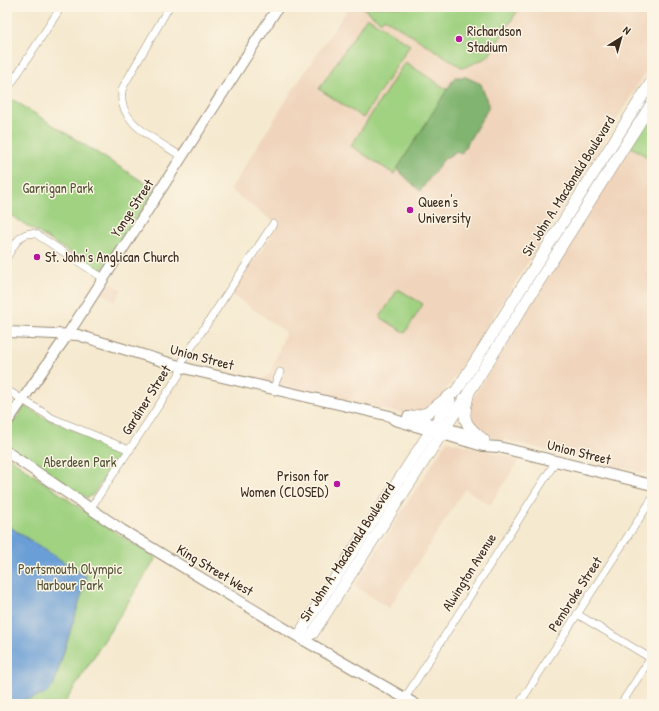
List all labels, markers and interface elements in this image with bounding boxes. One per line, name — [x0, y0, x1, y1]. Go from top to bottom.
north arrow — [601, 18, 641, 58]
place label: Richardson Stadium — [467, 21, 522, 56]
text: N — [620, 23, 634, 37]
marker: Richardson Stadium — [454, 34, 464, 44]
street label: Sir John A. Macdonald Boulevard — [517, 112, 619, 259]
street label: Yonge Street — [106, 175, 158, 241]
park label: Garrigan Park — [23, 178, 94, 198]
place label: Queen's University — [418, 192, 471, 228]
marker: Queen's University — [405, 205, 415, 215]
place label: St. John's Anglican Church — [45, 247, 179, 267]
marker: St. John's Anglican Church — [32, 252, 42, 262]
street label: Union Street — [168, 339, 236, 374]
street label: Gardiner Street — [117, 361, 175, 438]
street label: Union Street — [545, 434, 613, 469]
park label: Aberdeen Park — [43, 452, 117, 471]
place label: Prison for Women (CLOSED) — [240, 466, 330, 501]
street label: Sir John A. Macdonald Boulevard — [295, 478, 399, 625]
marker: Prison for Women (CLOSED) — [332, 479, 342, 489]
street label: Alwington Avenue — [437, 529, 501, 615]
street label: King Street West — [173, 539, 257, 601]
street label: Pembroke Street — [543, 552, 606, 635]
park label: Portsmouth Olympic Harbour Park — [18, 559, 123, 594]

